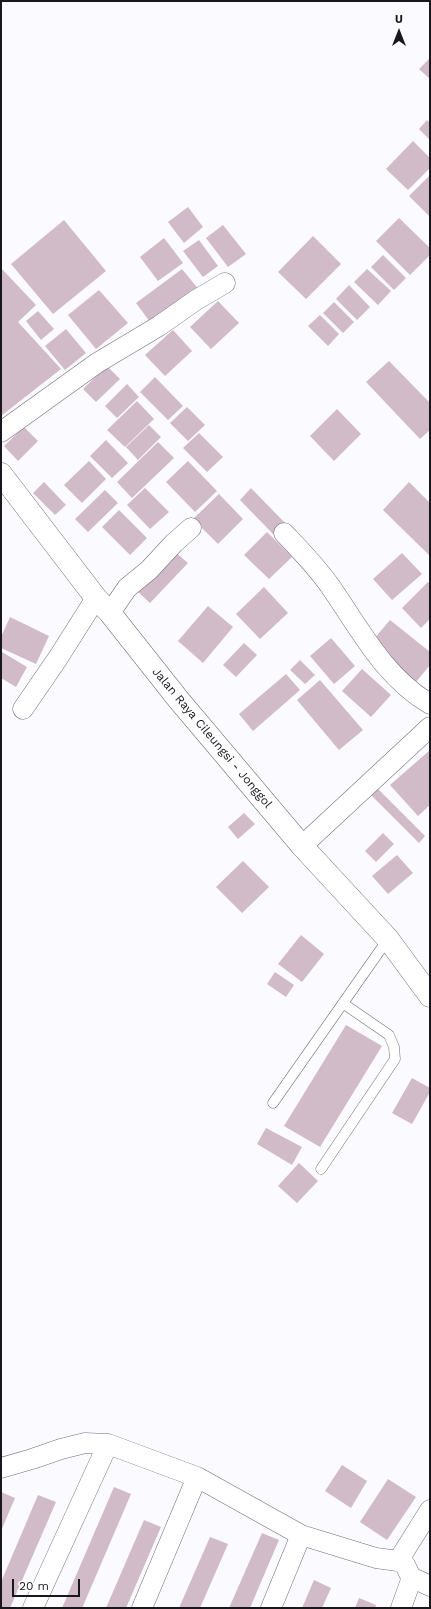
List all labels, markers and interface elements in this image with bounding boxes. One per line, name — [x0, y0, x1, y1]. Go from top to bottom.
north arrow — [379, 12, 419, 52]
text: U — [395, 13, 403, 26]
street label: Jalan Raya Cileungsi - Jonggol — [149, 665, 275, 811]
scale bar — [14, 1571, 82, 1597]
text: 20 m — [19, 1579, 49, 1593]

